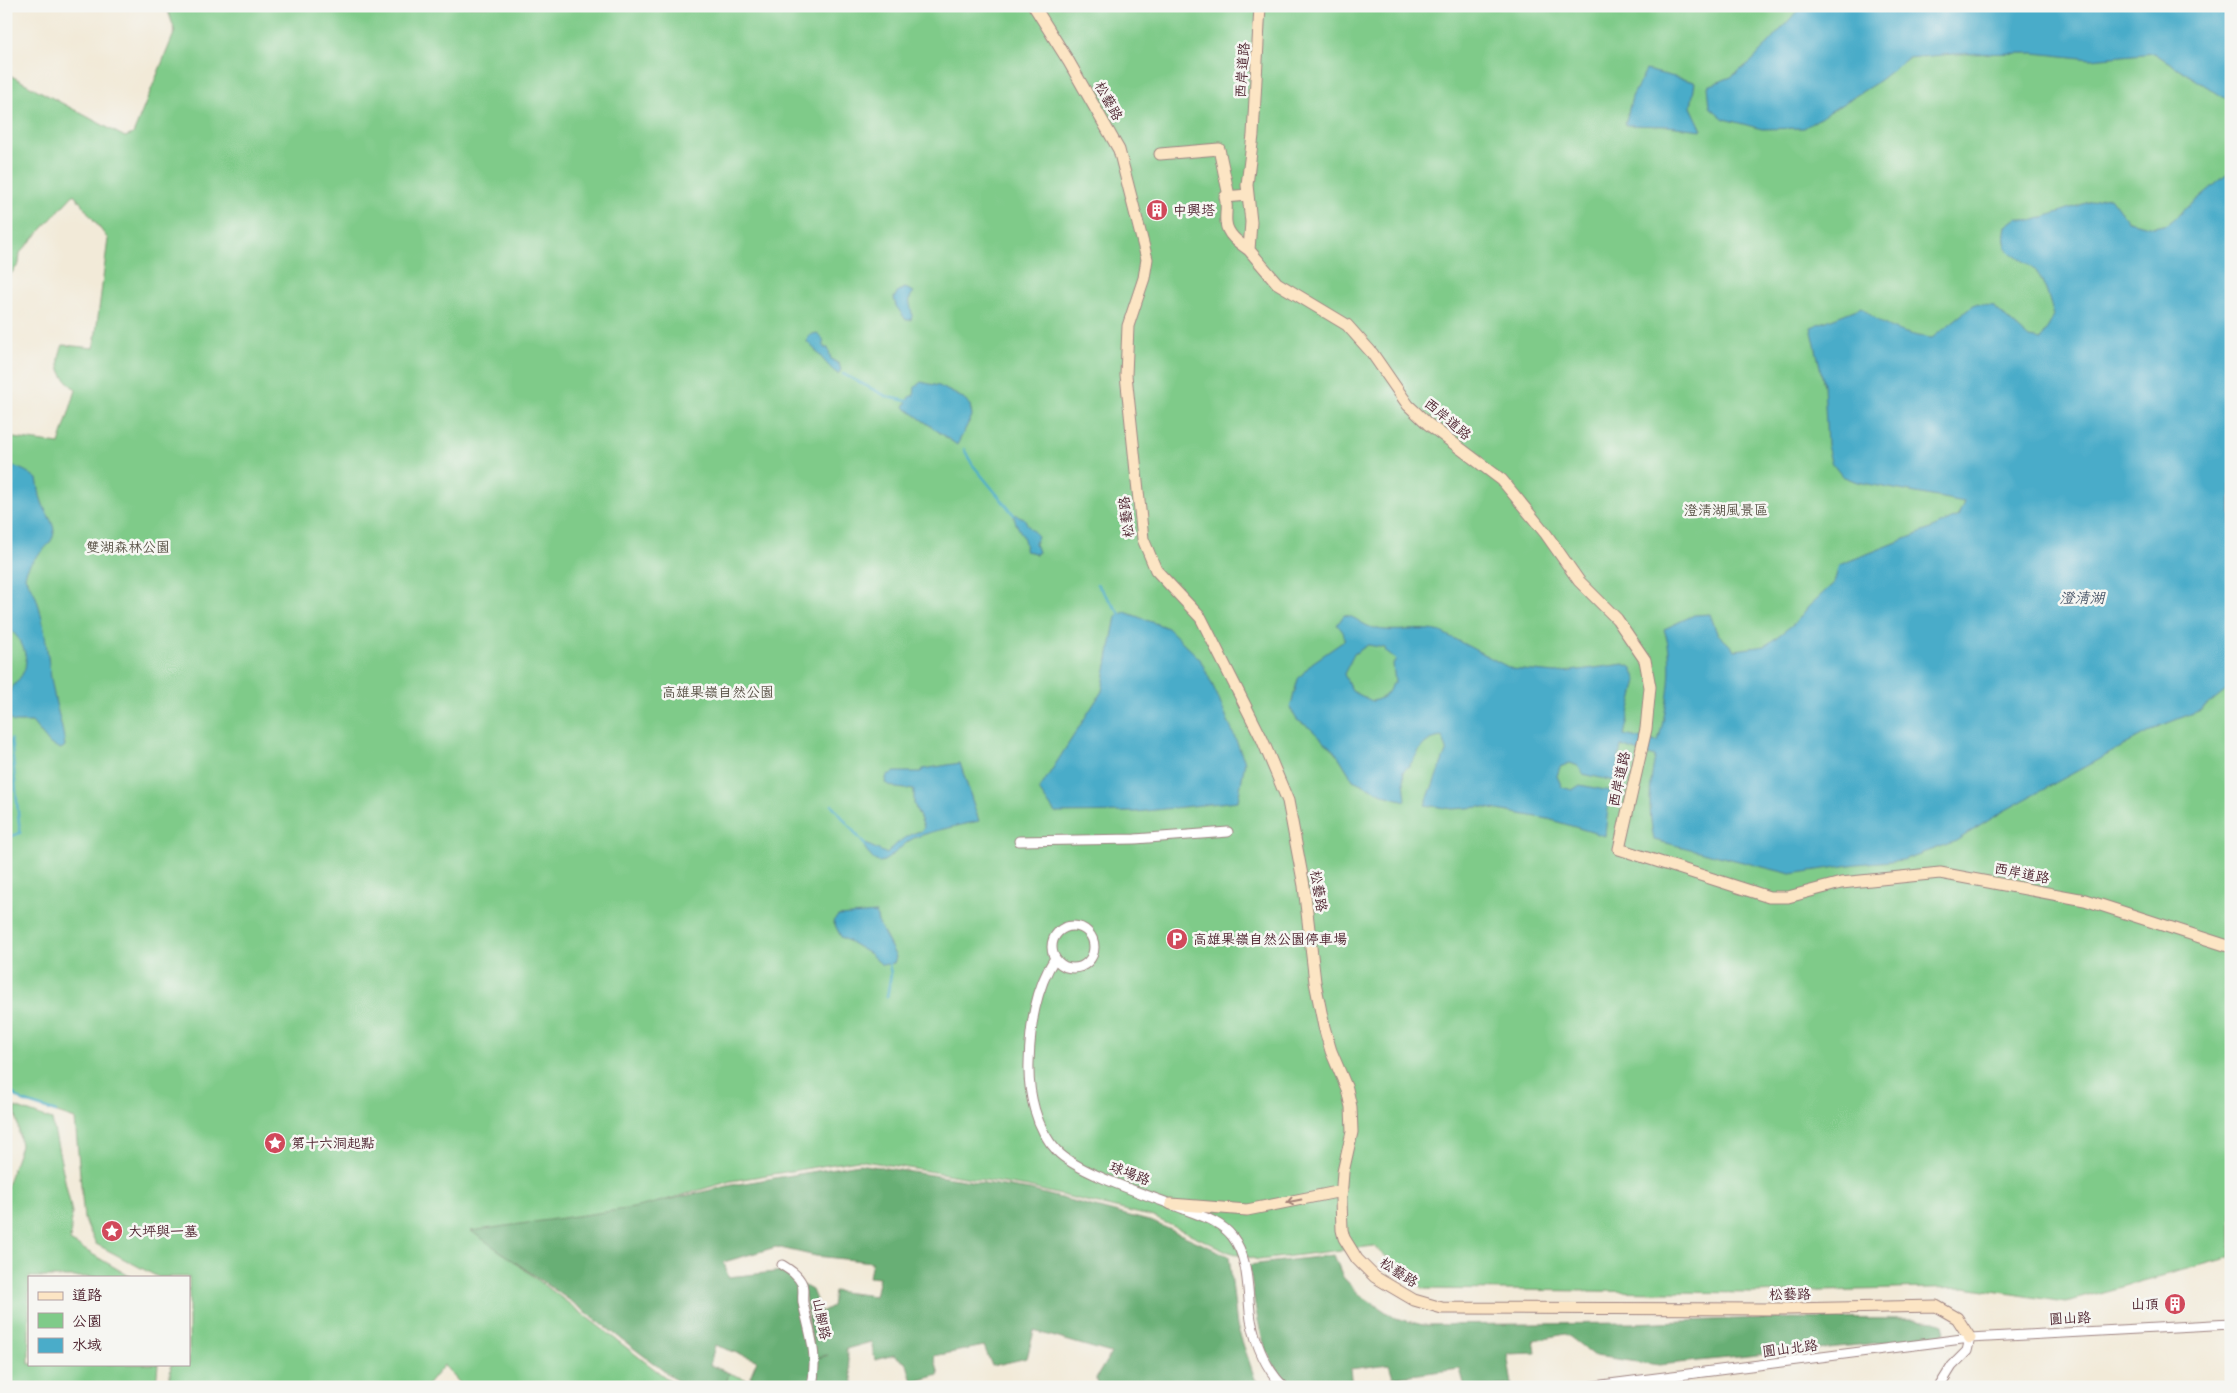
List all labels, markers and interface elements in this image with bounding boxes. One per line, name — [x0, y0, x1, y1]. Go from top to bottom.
street label: 西岸道路 — [1229, 41, 1254, 99]
street label: 松藝路 — [1090, 77, 1129, 124]
building icon: 中興塔 — [1145, 198, 1169, 222]
place label: 中興塔 — [1173, 199, 1215, 220]
street label: 西岸道路 — [1420, 393, 1477, 445]
street label: 松藝路 — [1113, 495, 1138, 539]
park label: 澄清湖風景區 — [1684, 499, 1768, 520]
park label: 雙湖森林公園 — [86, 536, 170, 557]
water label: 澄清湖 — [2059, 585, 2106, 608]
park label: 高雄果嶺自然公園 — [662, 681, 774, 702]
street label: 西岸道路 — [1602, 749, 1635, 808]
street label: 西岸道路 — [1993, 857, 2052, 888]
street label: 松藝路 — [1306, 869, 1333, 913]
parking icon: 高雄果嶺自然公園停車場 — [1165, 927, 1189, 951]
place label: 高雄果嶺自然公園停車場 — [1193, 928, 1347, 949]
place icon: 第十六洞起點 — [263, 1131, 287, 1155]
place label: 第十六洞起點 — [291, 1132, 375, 1153]
street label: 球場路 — [1107, 1155, 1154, 1190]
one-way arrow — [1286, 1197, 1302, 1207]
place icon: 大坪與一墓 — [100, 1219, 124, 1243]
place label: 大坪與一墓 — [128, 1220, 198, 1241]
street label: 松藝路 — [1376, 1251, 1423, 1292]
legend — [28, 1276, 190, 1366]
text: 道路 — [72, 1282, 102, 1305]
street label: 松藝路 — [1769, 1283, 1811, 1304]
building icon: 山頂 — [2163, 1292, 2187, 1316]
place label: 山頂 — [2131, 1293, 2159, 1314]
street label: 山腳路 — [808, 1296, 837, 1342]
street label: 圓山路 — [2048, 1306, 2091, 1329]
text: 公園 — [72, 1308, 102, 1331]
text: 水域 — [72, 1332, 102, 1355]
street label: 圓山北路 — [1761, 1334, 1819, 1361]

